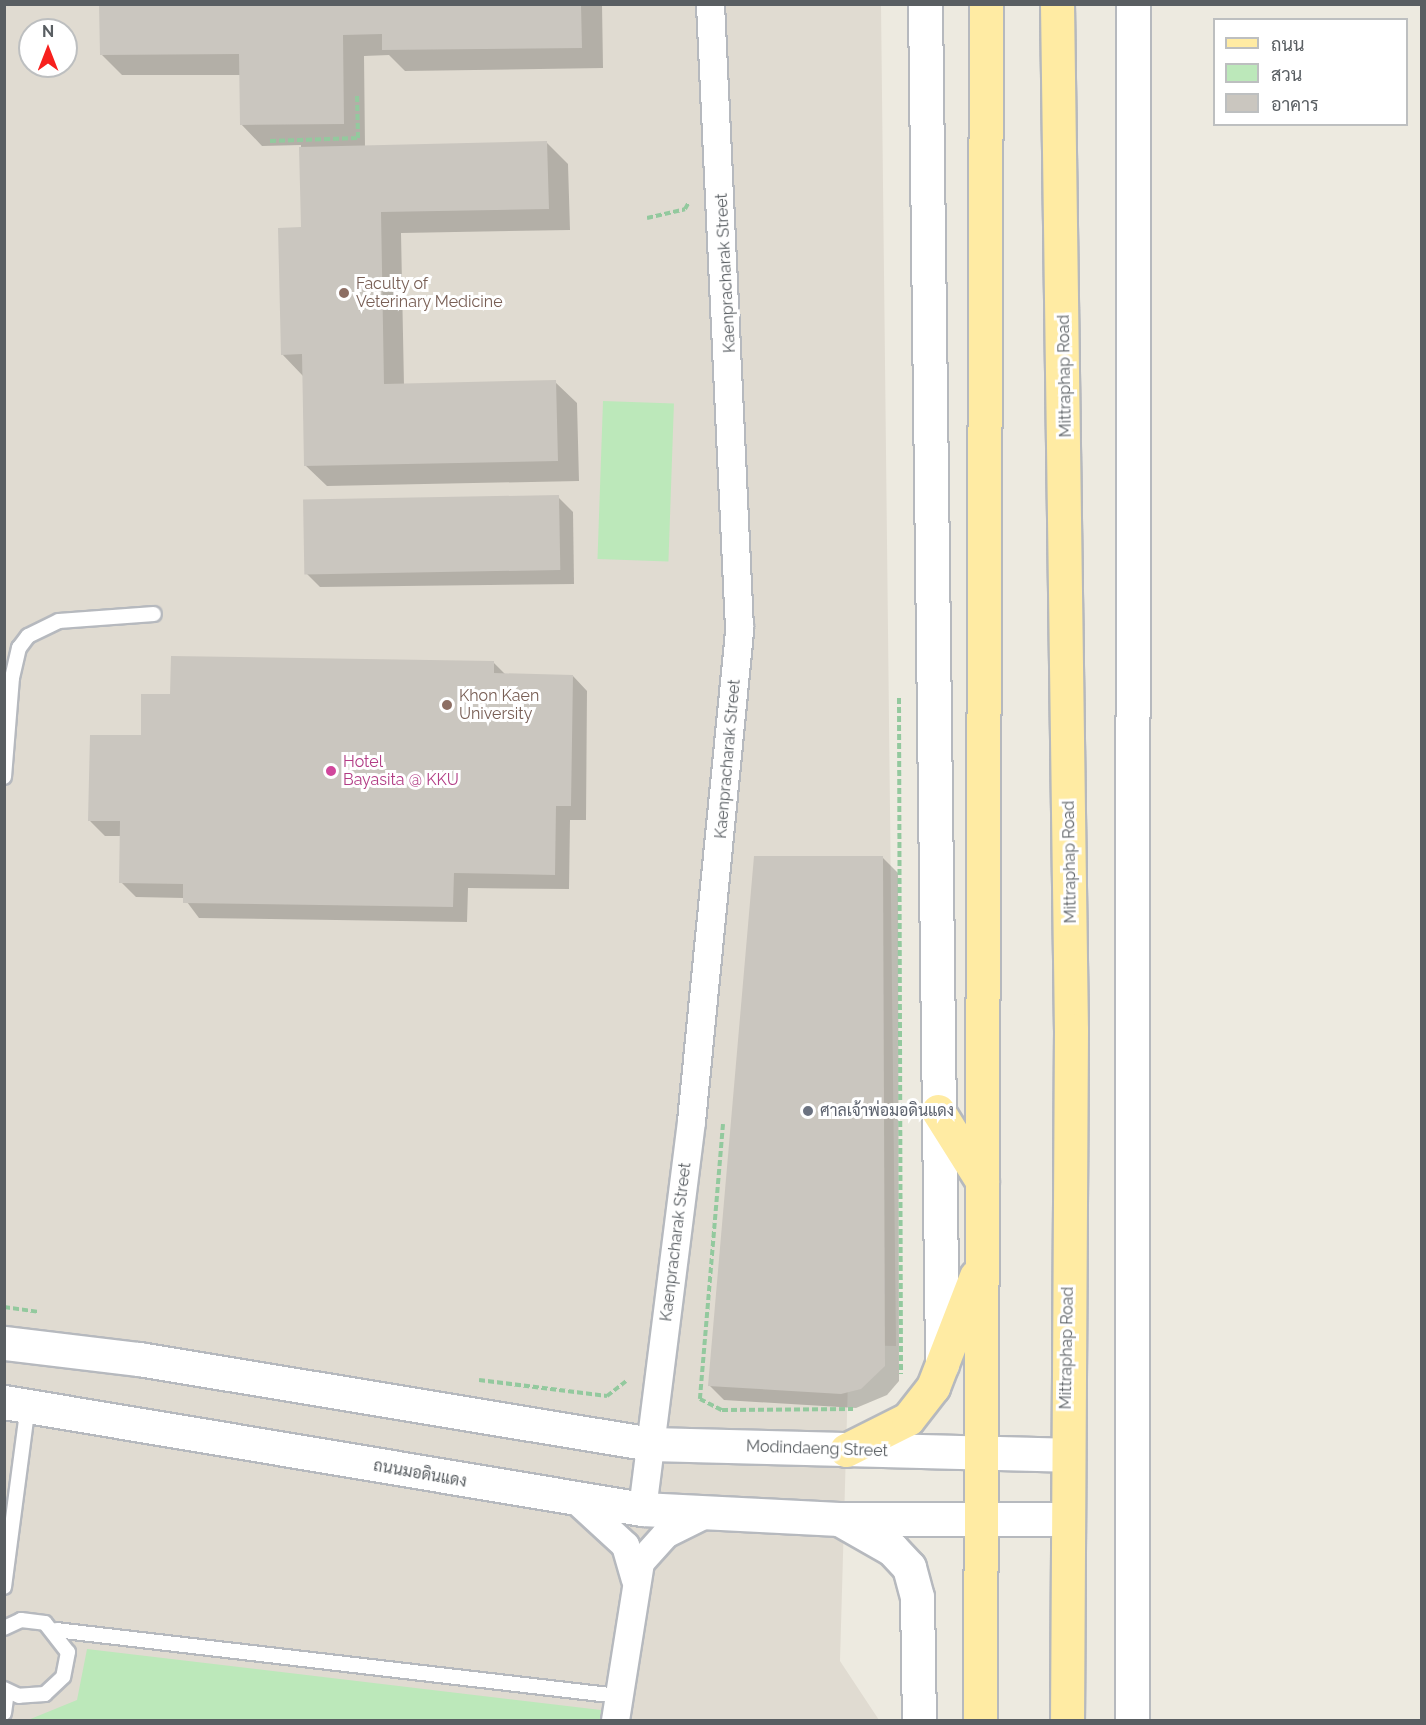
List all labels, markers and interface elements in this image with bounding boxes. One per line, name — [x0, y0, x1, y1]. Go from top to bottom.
north arrow — [18, 18, 78, 78]
legend — [1213, 18, 1408, 126]
text: N — [42, 22, 54, 41]
text: ถนน — [1271, 34, 1304, 55]
text: สวน — [1271, 64, 1302, 85]
text: อาคาร — [1271, 94, 1319, 115]
street label: Kaenpracharak Street — [712, 193, 740, 353]
place label: Faculty of Veterinary Medicine — [356, 274, 503, 312]
marker: Faculty of Veterinary Medicine — [337, 286, 351, 300]
street label: Mittraphap Road — [1054, 314, 1076, 438]
street label: Kaenpracharak Street — [711, 678, 745, 840]
place label: Khon Kaen University — [459, 686, 539, 724]
marker: Khon Kaen University — [440, 698, 454, 712]
place label: Hotel Bayasita @ KKU — [343, 752, 459, 790]
marker: Hotel Bayasita @ KKU — [324, 764, 338, 778]
street label: Mittraphap Road — [1059, 800, 1081, 924]
place label: ศาลเจ้าพ่อมอดินแดง — [820, 1101, 954, 1121]
marker: ศาลเจ้าพ่อมอดินแดง — [801, 1104, 815, 1118]
street label: Kaenpracharak Street — [657, 1161, 695, 1323]
street label: Mittraphap Road — [1056, 1286, 1078, 1410]
street label: Modindaeng Street — [746, 1437, 888, 1461]
street label: ถนนมอดินแดง — [372, 1456, 468, 1492]

